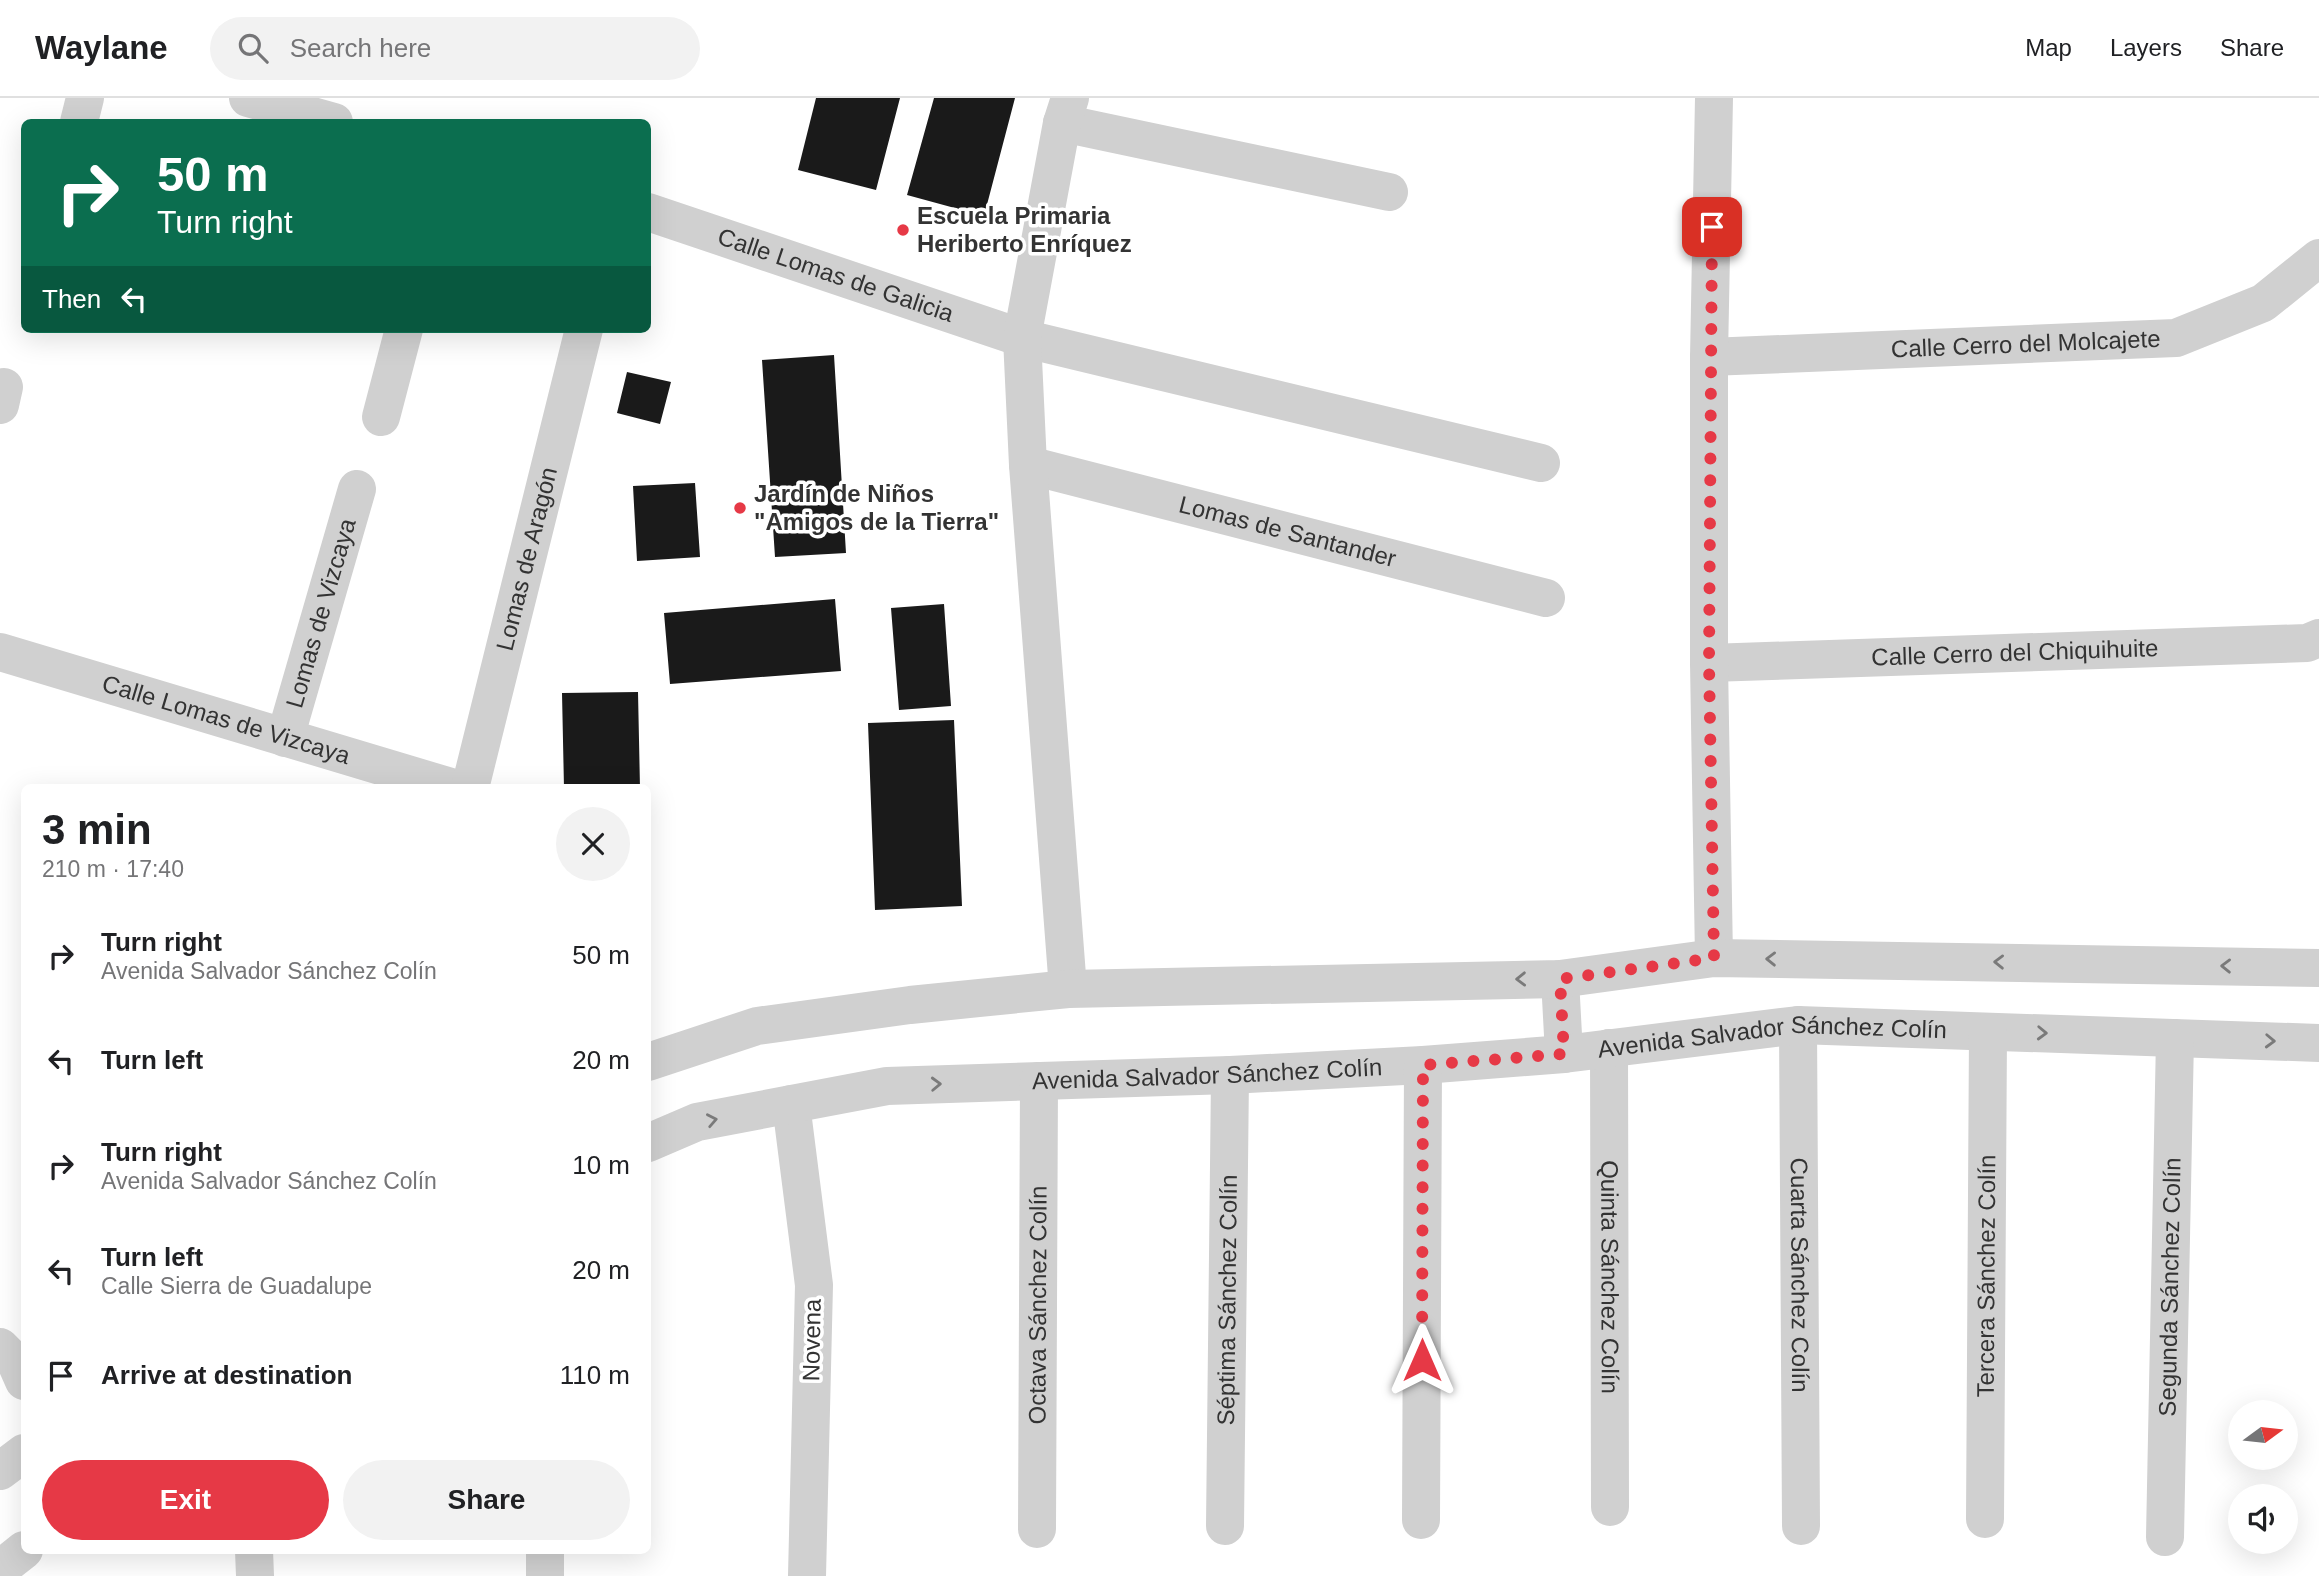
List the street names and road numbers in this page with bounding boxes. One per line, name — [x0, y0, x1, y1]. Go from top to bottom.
street label: Calle Lomas de Galicia — [714, 223, 958, 327]
street label: Calle Cerro del Molcajete — [1890, 325, 2161, 363]
street label: Lomas de Aragón — [491, 464, 562, 653]
street label: Lomas de Santander — [1176, 490, 1399, 572]
street label: Lomas de Vizcaya — [280, 515, 361, 711]
street label: Calle Cerro del Chiquihuite — [1871, 634, 2159, 671]
street label: Calle Lomas de Vizcaya — [99, 669, 354, 769]
street label: Avenida Salvador Sánchez Colín — [1596, 1011, 1947, 1063]
street label: Avenida Salvador Sánchez Colín — [1031, 1053, 1383, 1094]
street label: Tercera Sánchez Colín — [1972, 1154, 2000, 1398]
street label: Cuarta Sánchez Colín — [1786, 1157, 1814, 1393]
street label: Segunda Sánchez Colín — [2153, 1157, 2186, 1417]
street label: Quinta Sánchez Colín — [1596, 1160, 1624, 1394]
street label: Séptima Sánchez Colín — [1212, 1174, 1242, 1426]
street label: Octava Sánchez Colín — [1023, 1185, 1052, 1425]
street label: Novena — [797, 1298, 826, 1382]

